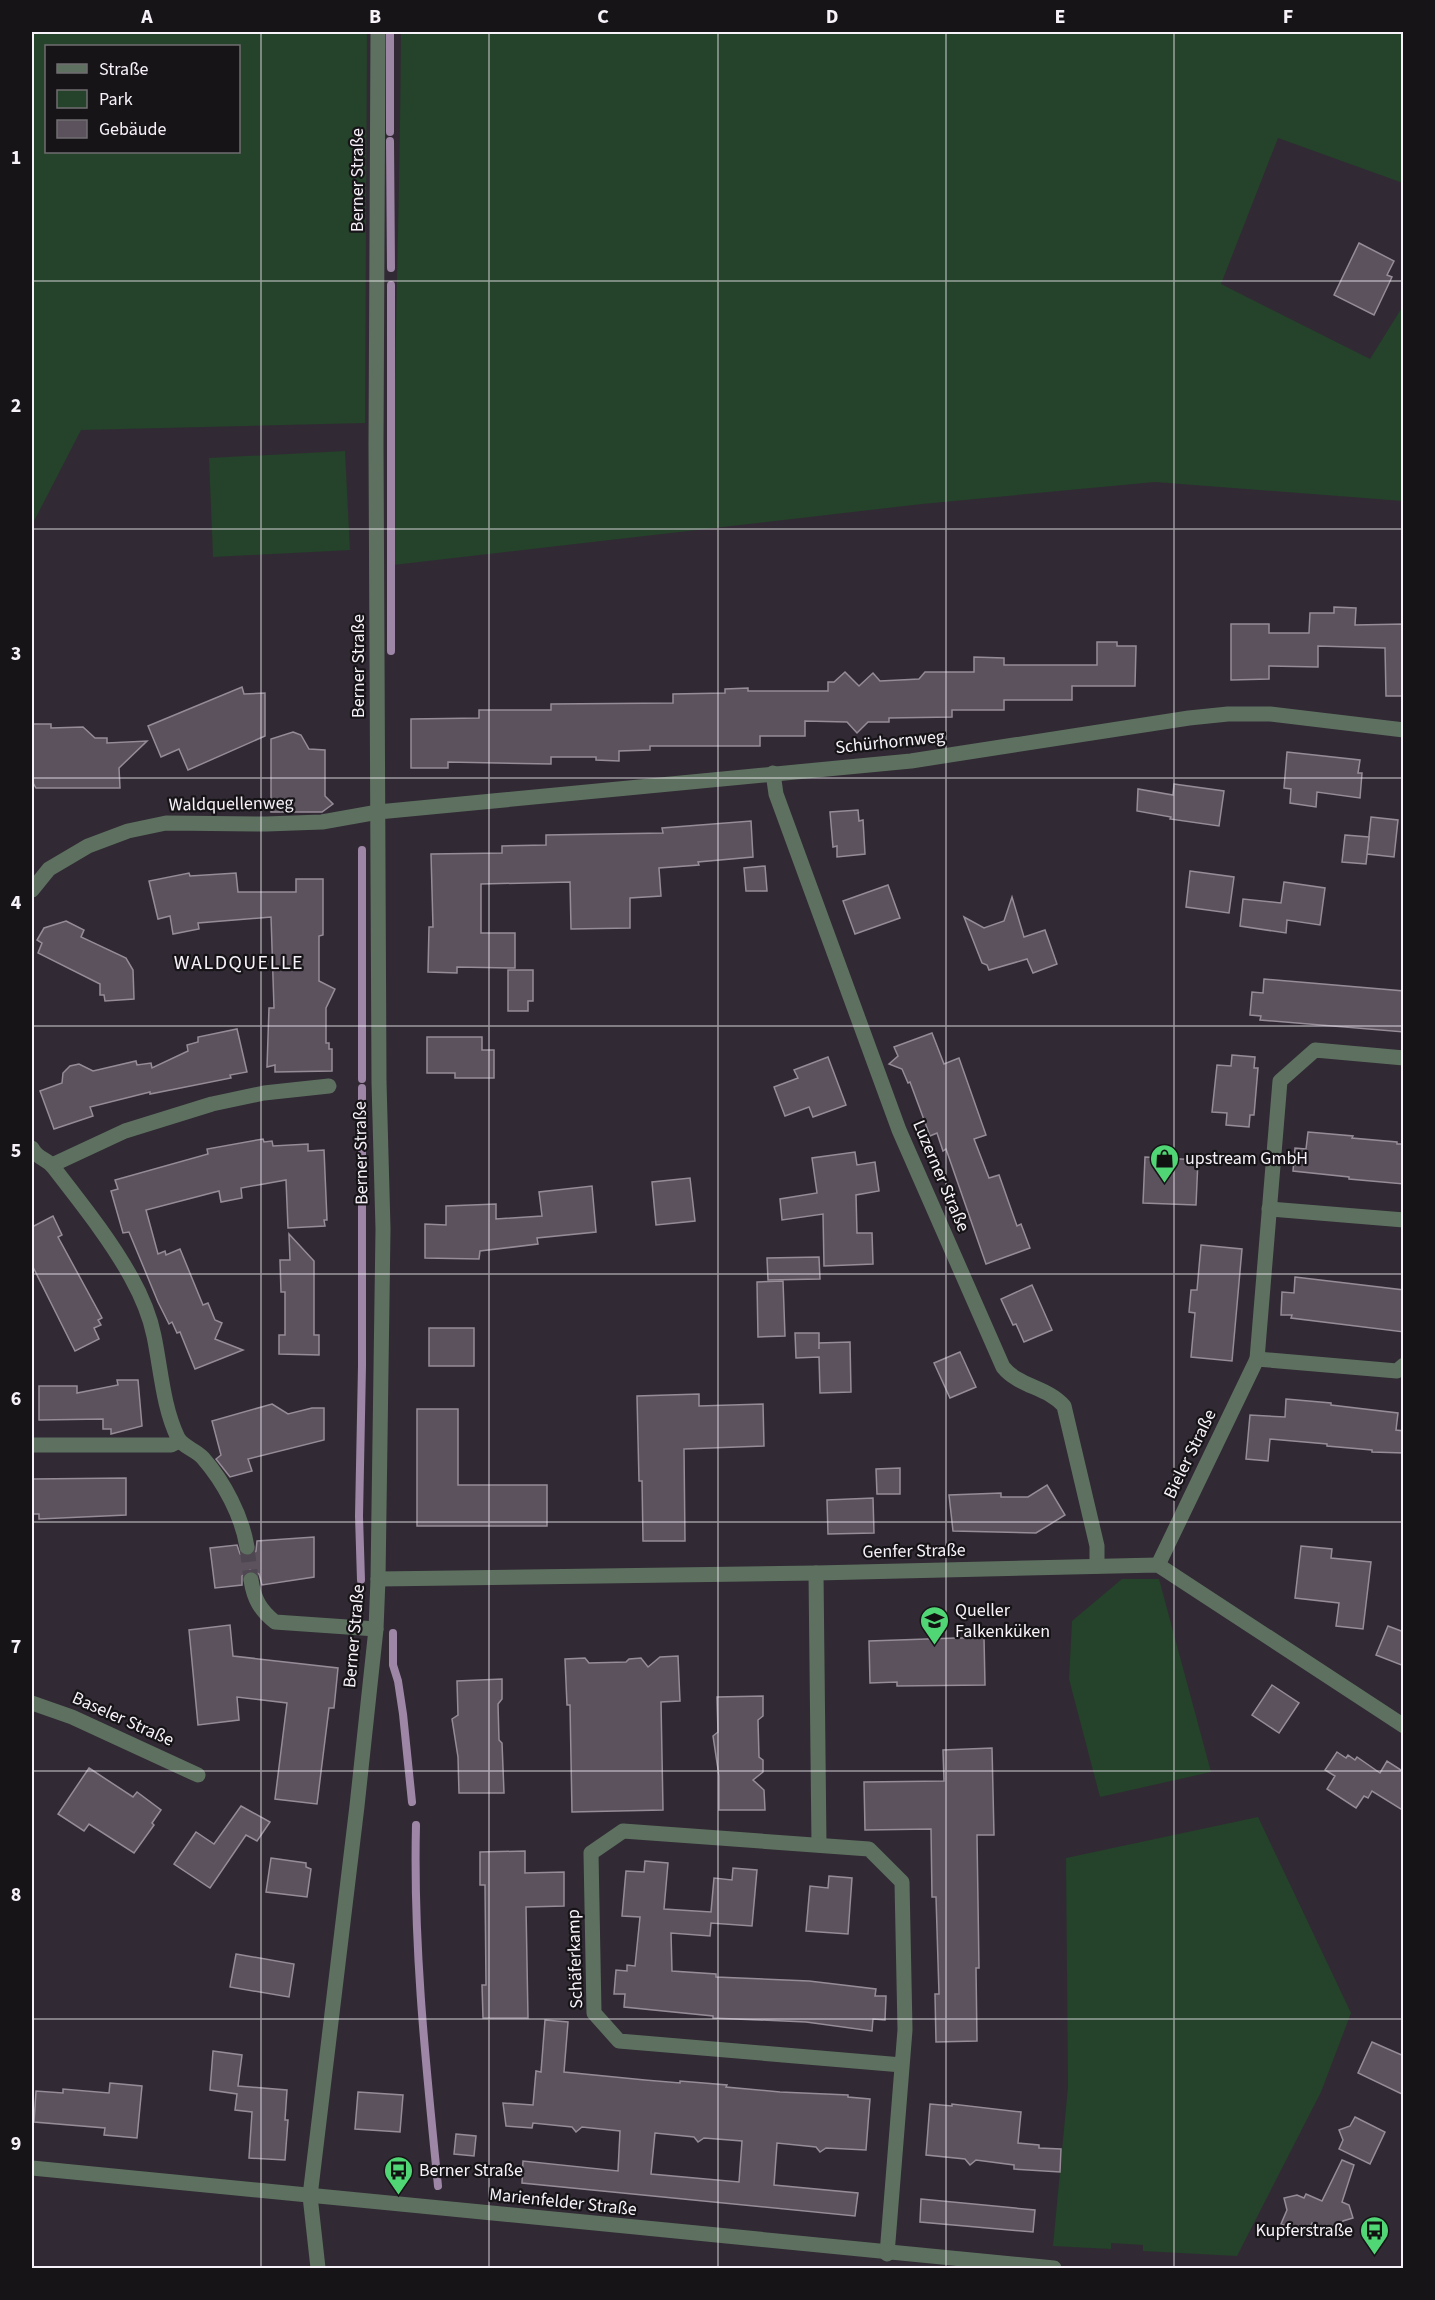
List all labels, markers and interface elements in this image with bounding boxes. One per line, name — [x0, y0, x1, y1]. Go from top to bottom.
text: A — [140, 3, 153, 31]
text: B — [369, 3, 381, 31]
text: C — [597, 3, 609, 31]
text: D — [826, 3, 838, 31]
text: E — [1055, 3, 1065, 31]
text: F — [1283, 3, 1293, 31]
legend — [45, 45, 240, 153]
text: Straße — [99, 57, 149, 82]
text: Park — [99, 87, 133, 112]
text: Gebäude — [99, 117, 167, 142]
street label: Berner Straße — [345, 128, 370, 232]
text: 1 — [11, 144, 21, 172]
text: 2 — [11, 392, 21, 420]
street label: Berner Straße — [346, 614, 371, 718]
text: 3 — [11, 640, 21, 668]
street label: Schürhornweg — [834, 724, 946, 760]
street label: Waldquellenweg — [168, 790, 294, 818]
text: 4 — [11, 889, 22, 917]
district label: WALDQUELLE — [174, 949, 304, 977]
street label: Berner Straße — [348, 1101, 374, 1205]
street label: Luzerner Straße — [906, 1116, 976, 1236]
text: 5 — [11, 1137, 21, 1165]
shop icon: upstream GmbH — [1148, 1142, 1180, 1184]
place label: upstream GmbH — [1185, 1146, 1308, 1171]
text: 6 — [11, 1385, 21, 1413]
street label: Bieler Straße — [1158, 1405, 1222, 1503]
street label: Genfer Straße — [862, 1538, 966, 1564]
street label: Berner Straße — [337, 1583, 371, 1689]
place label: Queller Falkenküken — [955, 1598, 1050, 1644]
school or university icon: Queller Falkenküken — [918, 1604, 950, 1646]
text: 7 — [11, 1633, 21, 1661]
street label: Baseler Straße — [68, 1685, 178, 1753]
text: 8 — [11, 1881, 21, 1909]
street label: Schäferkamp — [561, 1909, 589, 2009]
text: 9 — [11, 2130, 21, 2158]
bus stop icon: Berner Straße — [382, 2154, 414, 2196]
place label: Berner Straße — [419, 2158, 523, 2183]
street label: Marienfelder Straße — [488, 2182, 638, 2222]
bus stop icon: Kupferstraße — [1358, 2214, 1390, 2256]
place label: Kupferstraße — [1255, 2218, 1353, 2243]

